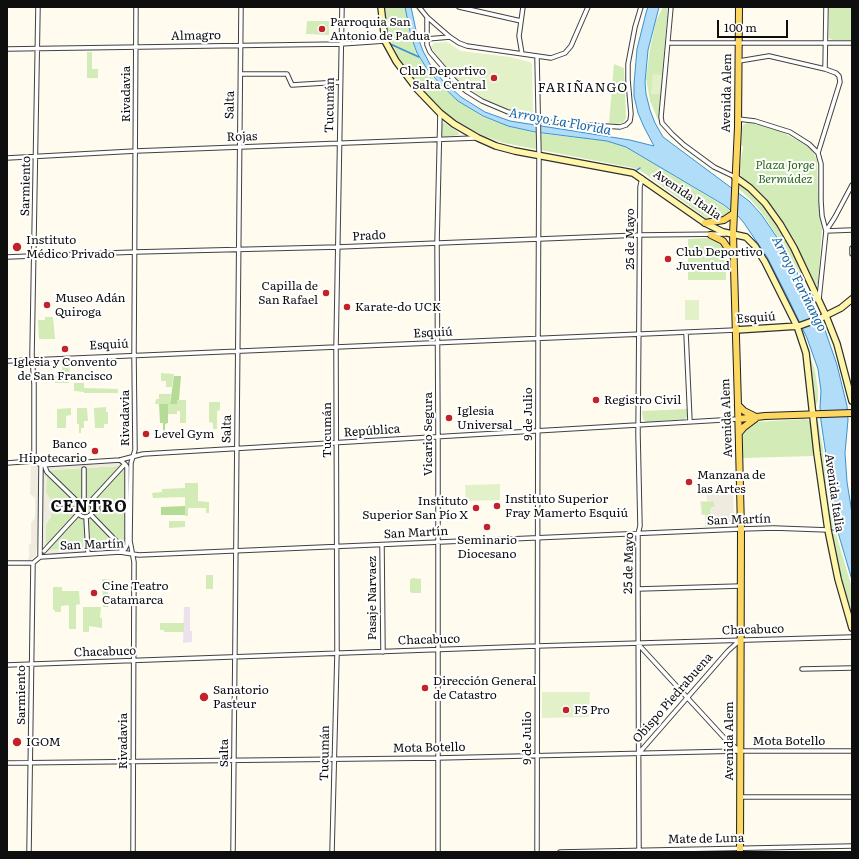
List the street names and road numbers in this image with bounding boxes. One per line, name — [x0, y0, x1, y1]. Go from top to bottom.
street label: Almagro — [171, 28, 221, 44]
street label: Avenida Alem — [719, 53, 735, 133]
street label: Rivadavia — [119, 66, 133, 122]
street label: Tucumán — [322, 77, 338, 133]
street label: Salta — [223, 91, 237, 119]
street label: Rojas — [226, 129, 258, 145]
street label: Sarmiento — [18, 156, 34, 216]
street label: Avenida Italia — [650, 167, 724, 223]
street label: 25 de Mayo — [623, 208, 637, 270]
street label: Prado — [352, 228, 386, 244]
street label: Esquiú — [736, 309, 776, 327]
street label: Esquiú — [413, 325, 453, 341]
street label: Esquiú — [89, 337, 129, 353]
street label: Avenida Alem — [718, 378, 736, 458]
street label: 9 de Julio — [521, 387, 535, 441]
street label: Rivadavia — [118, 390, 132, 446]
street label: Vicario Segura — [421, 392, 435, 476]
street label: Tucumán — [320, 402, 334, 458]
street label: Salta — [220, 415, 234, 443]
street label: República — [343, 422, 401, 440]
street label: Avenida Italia — [821, 453, 847, 533]
street label: San Martín — [707, 512, 771, 528]
street label: San Martín — [383, 524, 449, 542]
street label: 25 de Mayo — [621, 532, 637, 594]
street label: San Martín — [60, 537, 124, 553]
street label: Pasaje Narvaez — [365, 556, 379, 640]
street label: Chacabuco — [722, 622, 784, 638]
street label: Chacabuco — [398, 632, 460, 648]
street label: Chacabuco — [74, 644, 136, 660]
street label: Obispo Piedrabuena — [630, 650, 716, 746]
street label: Sarmiento — [14, 665, 28, 725]
street label: Avenida Alem — [722, 701, 736, 781]
street label: 9 de Julio — [520, 711, 534, 765]
street label: Rivadavia — [116, 713, 130, 769]
street label: Tucumán — [317, 725, 333, 781]
street label: Mota Botello — [753, 734, 825, 748]
street label: Salta — [217, 739, 231, 767]
street label: Mota Botello — [392, 740, 466, 756]
street label: Mate de Luna — [668, 831, 744, 847]

